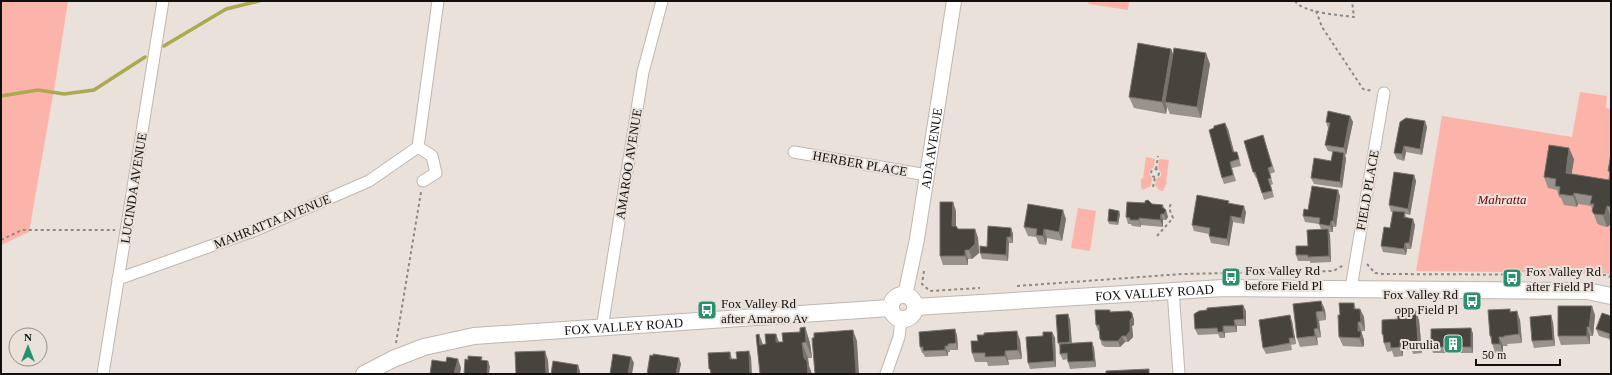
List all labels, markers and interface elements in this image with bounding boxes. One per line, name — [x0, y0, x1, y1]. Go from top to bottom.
street label: ADA AVENUE — [918, 107, 945, 190]
street label: AMAROO AVENUE — [612, 108, 645, 221]
street label: LUCINDA AVENUE — [117, 132, 150, 245]
street label: HERBER PLACE — [811, 148, 908, 179]
street label: FIELD PLACE — [1353, 149, 1382, 231]
street label: MAHRATTA AVENUE — [212, 191, 333, 252]
park label: Mahratta — [1476, 192, 1527, 207]
place label: Fox Valley Rd before Field Pl — [1245, 263, 1323, 293]
place label: Fox Valley Rd after Field Pl — [1526, 264, 1601, 294]
bus stop icon: Fox Valley Rd before Field Pl — [1220, 266, 1242, 288]
bus stop icon: Fox Valley Rd after Field Pl — [1501, 267, 1523, 289]
street label: FOX VALLEY ROAD — [1095, 282, 1214, 304]
place label: Fox Valley Rd opp Field Pl — [1383, 287, 1458, 317]
bus stop icon: Fox Valley Rd opp Field Pl — [1461, 290, 1483, 312]
place label: Fox Valley Rd after Amaroo Av — [721, 296, 808, 326]
bus stop icon: Fox Valley Rd after Amaroo Av — [696, 299, 718, 321]
street label: FOX VALLEY ROAD — [564, 315, 683, 338]
north arrow — [8, 327, 48, 367]
text: N — [24, 331, 32, 343]
building icon: Purulia — [1442, 333, 1464, 355]
place label: Purulia — [1401, 337, 1439, 352]
scale bar — [1476, 341, 1560, 367]
text: 50 m — [1482, 348, 1507, 362]

